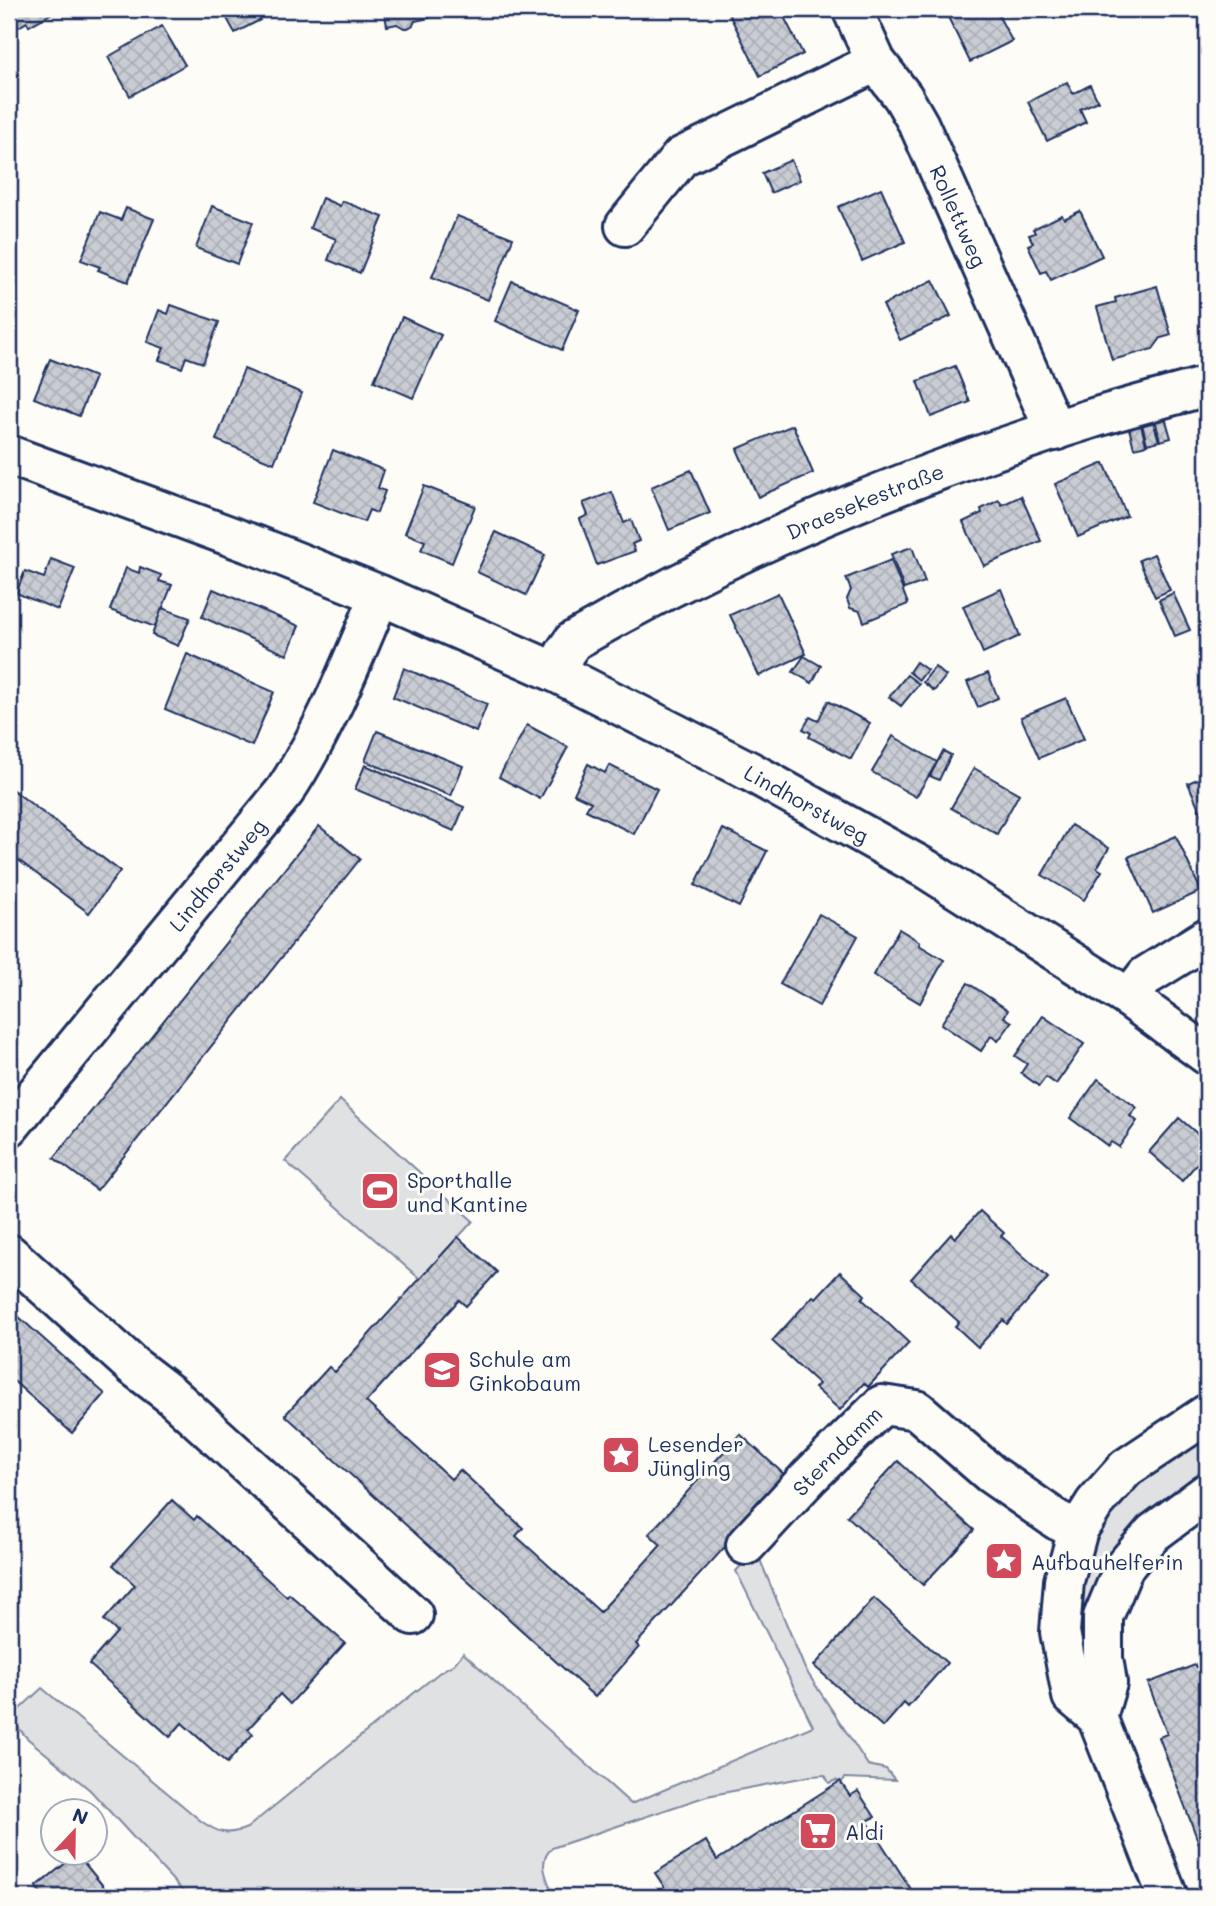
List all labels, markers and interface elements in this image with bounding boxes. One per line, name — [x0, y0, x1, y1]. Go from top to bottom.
street label: Rollettweg — [925, 160, 994, 271]
street label: Draesekestraße — [782, 456, 947, 545]
street label: Lindhorstweg — [740, 758, 874, 848]
street label: Lindhorstweg — [162, 812, 271, 936]
place label: Sporthalle und Kantine — [407, 1166, 528, 1217]
sports icon: Sporthalle und Kantine — [359, 1170, 401, 1212]
place label: Schule am Ginkobaum — [469, 1345, 581, 1396]
school or university icon: Schule am Ginkobaum — [421, 1349, 463, 1391]
street label: Sterndamm — [786, 1400, 887, 1501]
place label: Lesender Jüngling — [648, 1430, 744, 1481]
place icon: Lesender Jüngling — [600, 1434, 642, 1476]
place icon: Aufbauhelferin — [983, 1540, 1025, 1582]
place label: Aufbauhelferin — [1031, 1548, 1183, 1575]
north arrow — [38, 1798, 108, 1868]
text: N — [69, 1801, 92, 1830]
supermarket icon: Aldi — [797, 1810, 839, 1852]
place label: Aldi — [845, 1818, 885, 1845]

